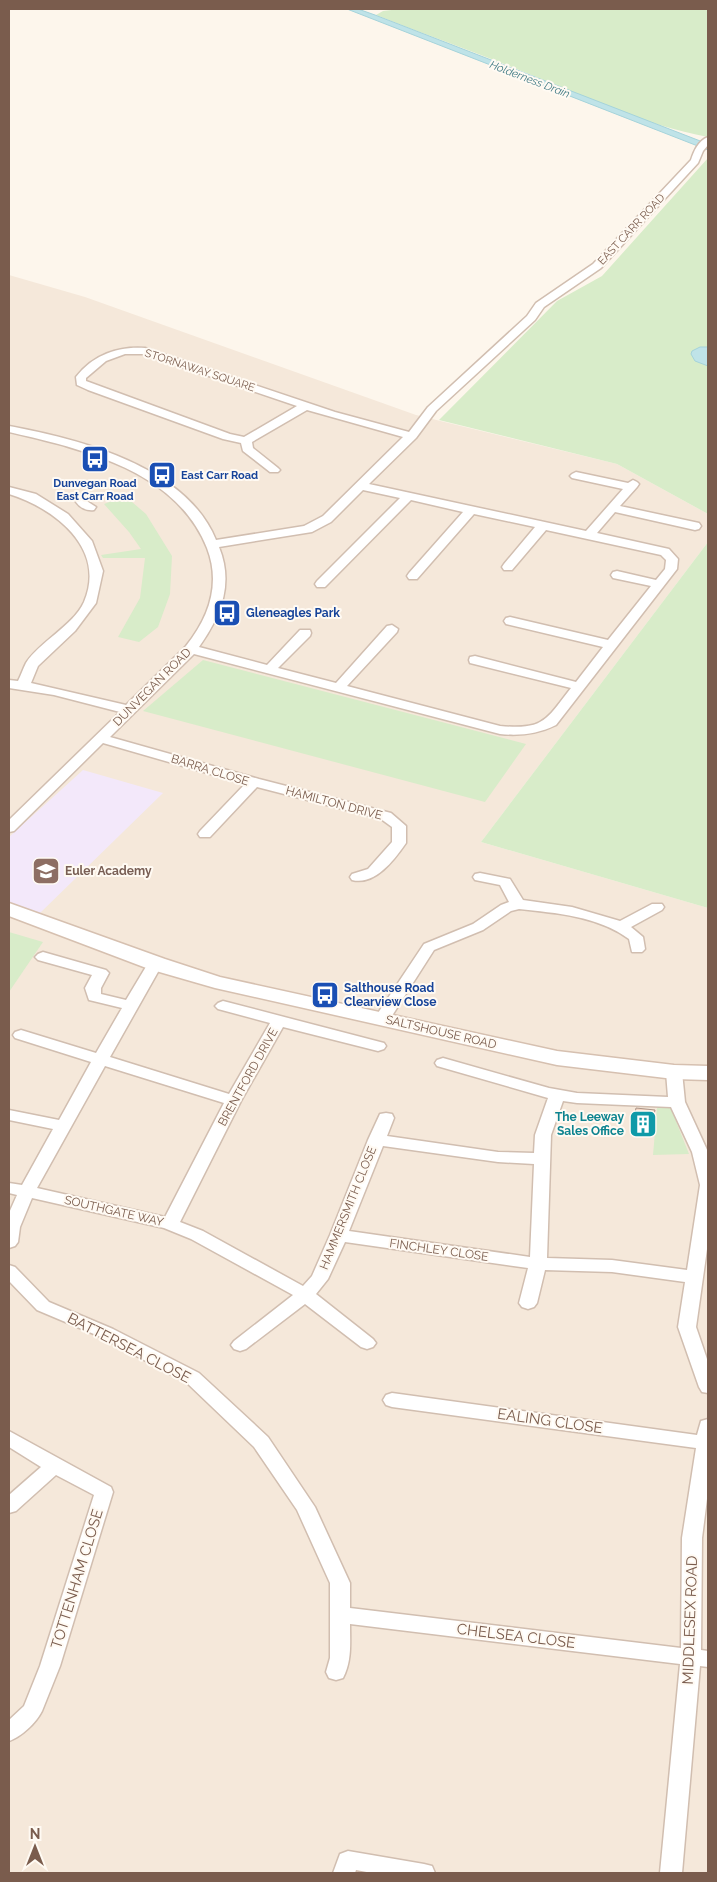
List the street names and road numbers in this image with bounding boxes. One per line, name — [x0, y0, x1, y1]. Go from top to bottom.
street label: EAST CARR ROAD — [595, 191, 668, 268]
street label: STORNAWAY SQUARE — [143, 347, 257, 395]
street label: DUNVEGAN ROAD — [110, 645, 194, 729]
street label: BARRA CLOSE — [169, 751, 251, 789]
street label: HAMILTON DRIVE — [284, 783, 384, 823]
street label: SALTSHOUSE ROAD — [384, 1012, 498, 1052]
street label: BRENTFORD DRIVE — [215, 1026, 281, 1128]
street label: HAMMERSMITH CLOSE — [317, 1144, 379, 1272]
street label: SOUTHGATE WAY — [63, 1193, 165, 1229]
street label: FINCHLEY CLOSE — [389, 1236, 489, 1264]
street label: BATTERSEA CLOSE — [64, 1309, 194, 1387]
street label: EALING CLOSE — [496, 1405, 604, 1437]
street label: TOTTENHAM CLOSE — [47, 1507, 107, 1651]
street label: MIDDLESEX ROAD — [679, 1555, 701, 1685]
street label: CHELSEA CLOSE — [456, 1620, 576, 1652]

